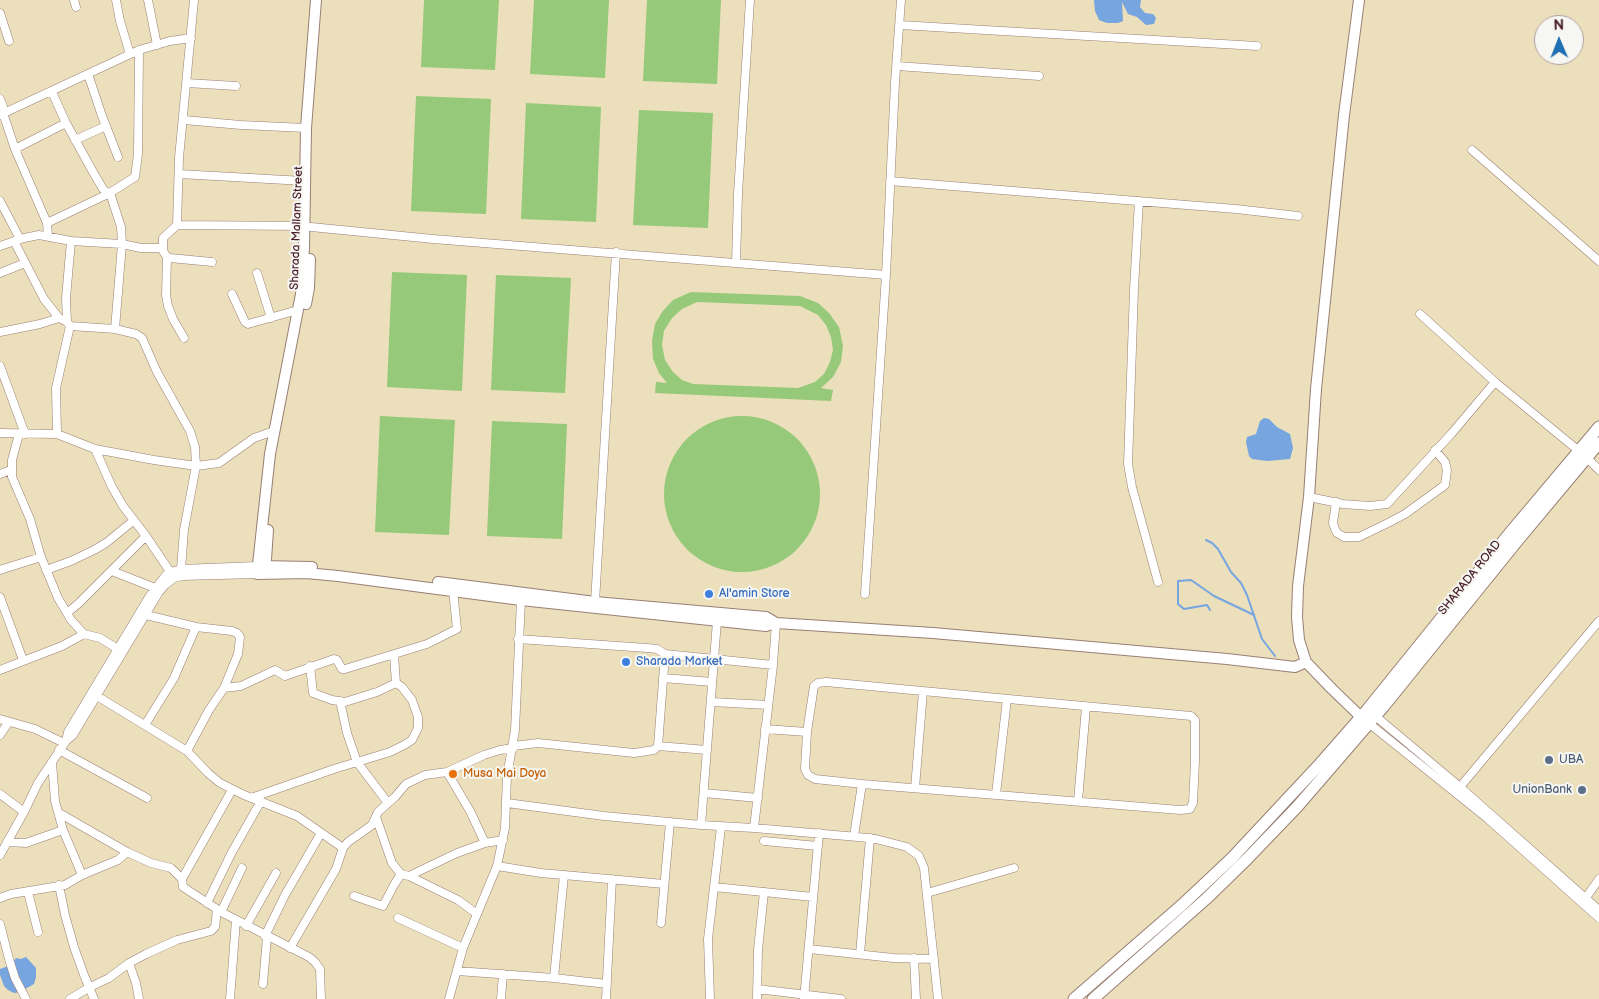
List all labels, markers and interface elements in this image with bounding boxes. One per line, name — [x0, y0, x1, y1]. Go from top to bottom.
north arrow — [1534, 15, 1584, 65]
text: N — [1553, 17, 1564, 34]
street label: Sharada Mallam Street — [288, 166, 306, 290]
street label: SHARADA ROAD — [1436, 538, 1504, 618]
place label: Al'amin Store — [719, 587, 790, 601]
marker: Al'amin Store — [703, 588, 715, 600]
place label: Sharada Market — [636, 655, 722, 669]
marker: Sharada Market — [620, 656, 632, 668]
place label: UBA — [1559, 753, 1583, 767]
marker: UBA — [1543, 754, 1555, 766]
place label: Musa Mai Doya — [463, 767, 546, 781]
marker: Musa Mai Doya — [447, 768, 459, 780]
place label: UnionBank — [1512, 783, 1572, 797]
marker: UnionBank — [1576, 784, 1588, 796]

